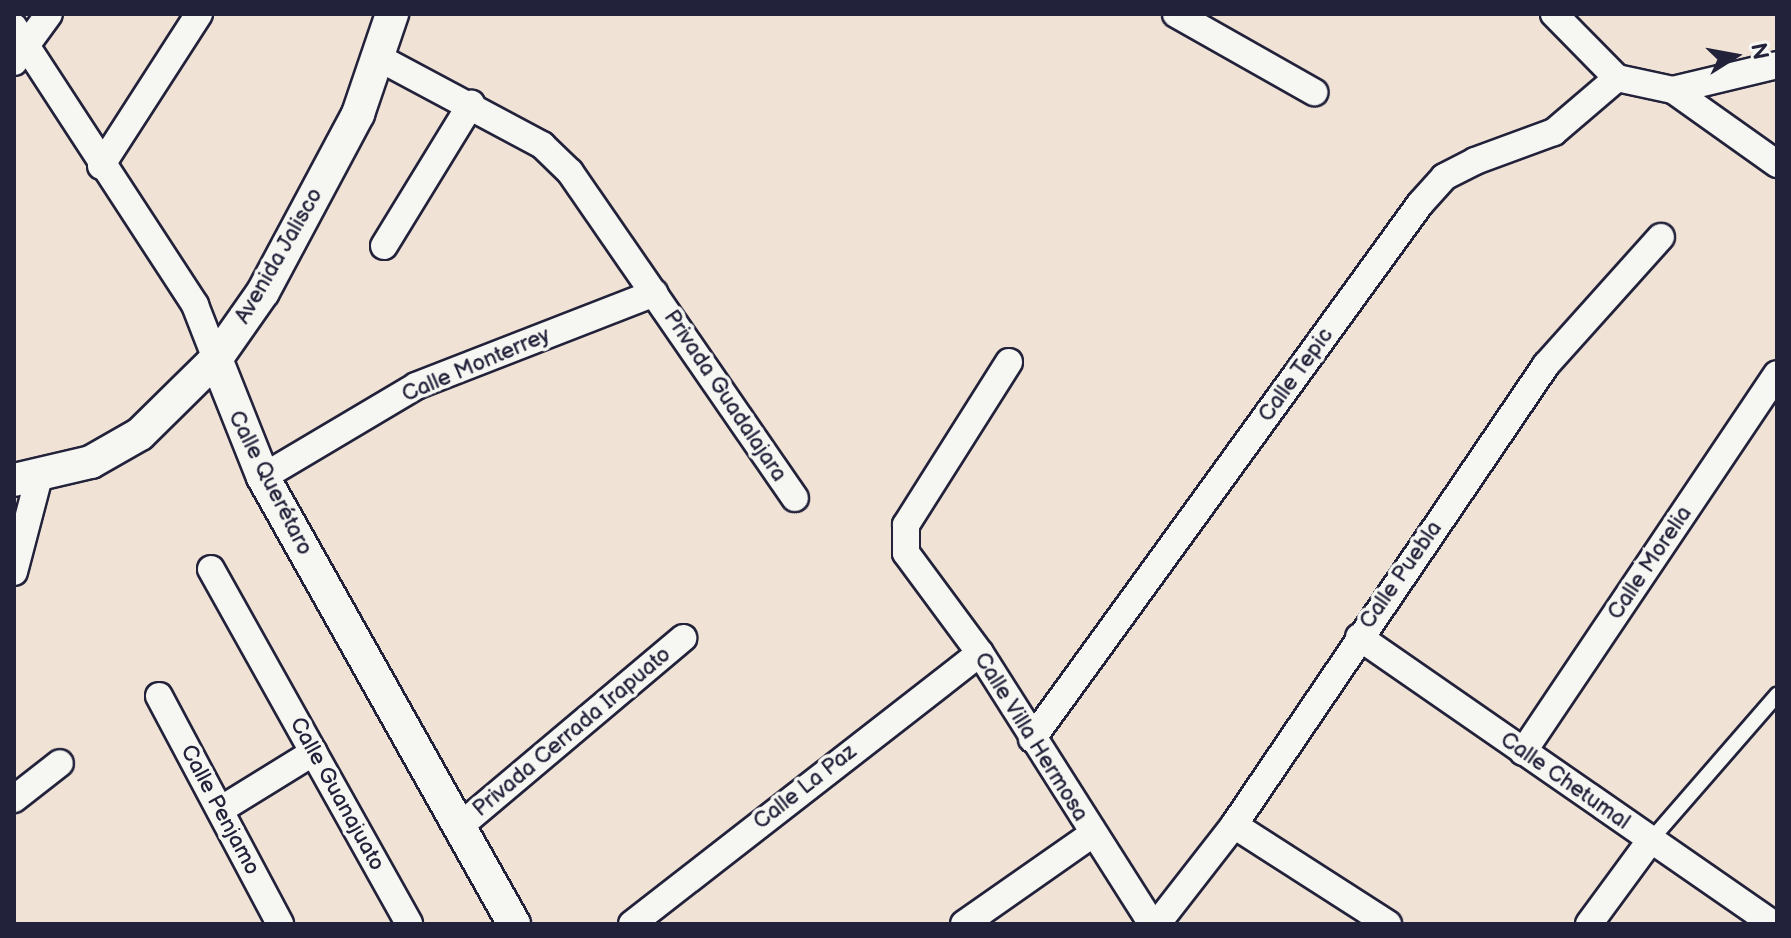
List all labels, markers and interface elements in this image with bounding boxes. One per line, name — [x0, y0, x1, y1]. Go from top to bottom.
north arrow — [1695, 16, 1775, 96]
text: N — [1744, 41, 1774, 62]
street label: Avenida Jalisco — [229, 183, 329, 329]
street label: Privada Guadalajara — [658, 305, 792, 487]
street label: Calle Monterrey — [398, 322, 554, 408]
street label: Calle Tepic — [1253, 323, 1339, 427]
street label: Calle Querétaro — [222, 406, 318, 560]
street label: Calle Morelia — [1602, 501, 1698, 625]
street label: Calle Puebla — [1354, 516, 1448, 634]
street label: Privada Cerrada Irapuato — [468, 642, 676, 822]
street label: Calle Villa Hermosa — [968, 647, 1094, 827]
street label: Calle Guanajuato — [284, 713, 390, 875]
street label: Calle Chetumal — [1495, 727, 1635, 835]
street label: Calle La Paz — [748, 739, 862, 835]
street label: Calle Penjamo — [175, 740, 265, 880]

